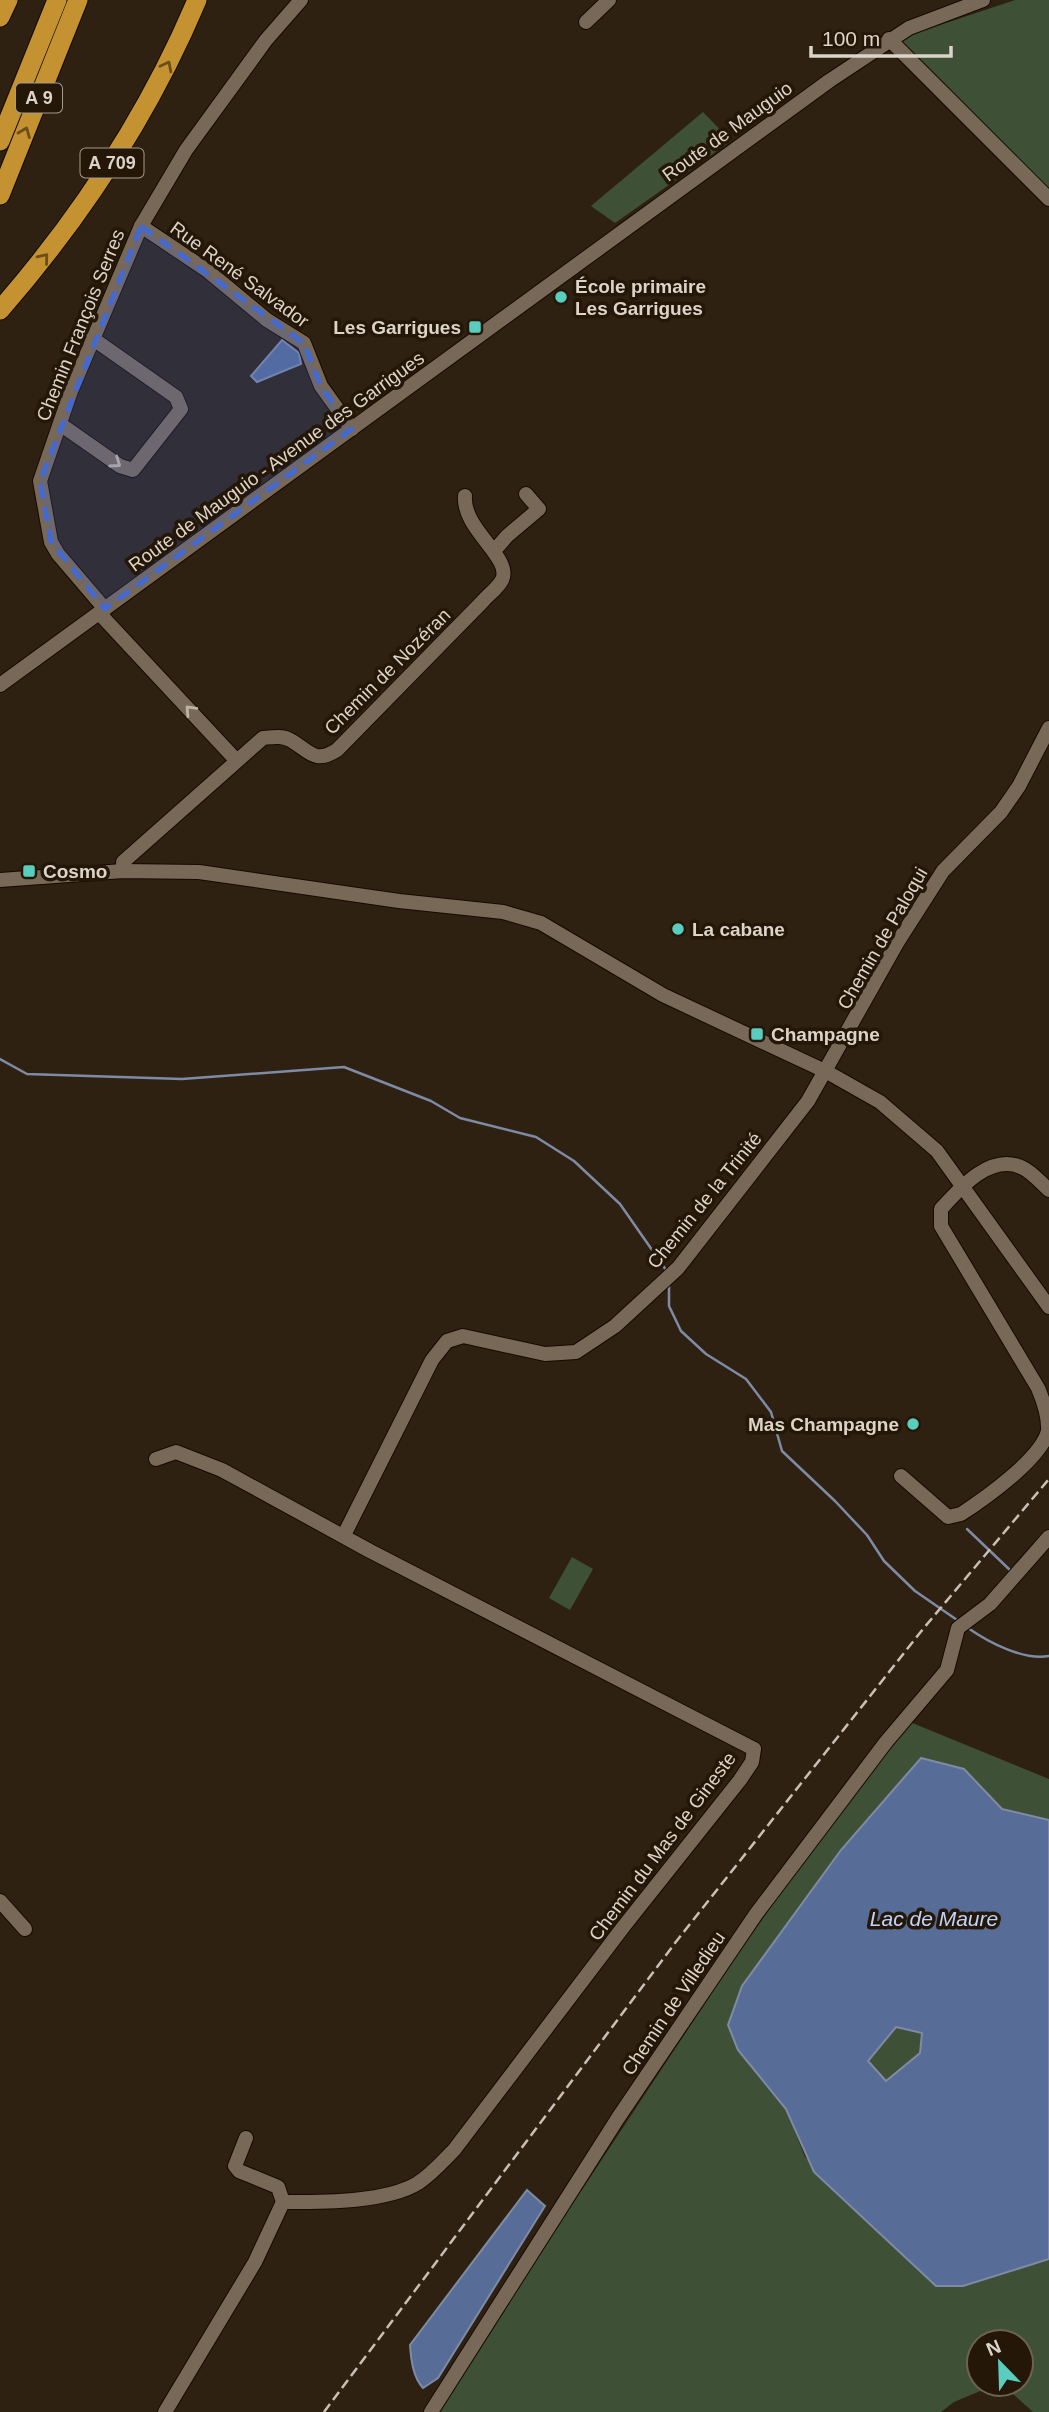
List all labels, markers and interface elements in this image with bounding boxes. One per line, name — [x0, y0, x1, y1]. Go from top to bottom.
scale bar — [811, 14, 951, 58]
text: 100 m — [822, 27, 880, 50]
one-way arrow — [158, 61, 172, 73]
street label: Route de Mauguio — [658, 77, 796, 186]
road number: A 9 — [16, 84, 62, 113]
one-way arrow — [17, 126, 31, 138]
road number: A 709 — [80, 148, 144, 178]
street label: Rue René Salvador — [166, 217, 313, 332]
street label: Chemin François Serres — [32, 226, 129, 424]
one-way arrow — [36, 253, 48, 266]
place label: École primaire Les Garrigues — [575, 276, 706, 319]
marker: École primaire Les Garrigues — [553, 289, 569, 305]
place label: Les Garrigues — [333, 317, 461, 338]
marker: Les Garrigues — [467, 319, 483, 335]
street label: Route de Mauguio - Avenue des Garrigues — [125, 347, 428, 576]
one-way arrow — [108, 454, 121, 467]
street label: Chemin de Nozéran — [320, 604, 455, 739]
one-way arrow — [185, 705, 198, 718]
place label: Cosmo — [43, 861, 107, 882]
marker: Cosmo — [21, 863, 37, 879]
street label: Chemin de Paloqui — [833, 863, 932, 1013]
place label: La cabane — [692, 919, 785, 940]
marker: La cabane — [670, 921, 686, 937]
place label: Champagne — [771, 1024, 880, 1045]
marker: Champagne — [749, 1026, 765, 1042]
street label: Chemin de la Trinité — [643, 1128, 766, 1273]
place label: Mas Champagne — [748, 1414, 899, 1435]
marker: Mas Champagne — [905, 1416, 921, 1432]
street label: Chemin du Mas de Gineste — [585, 1748, 740, 1945]
water label: Lac de Maure — [870, 1907, 998, 1930]
street label: Chemin de Villedieu — [618, 1927, 729, 2079]
north arrow — [965, 2328, 1035, 2398]
text: N — [983, 2335, 1004, 2360]

